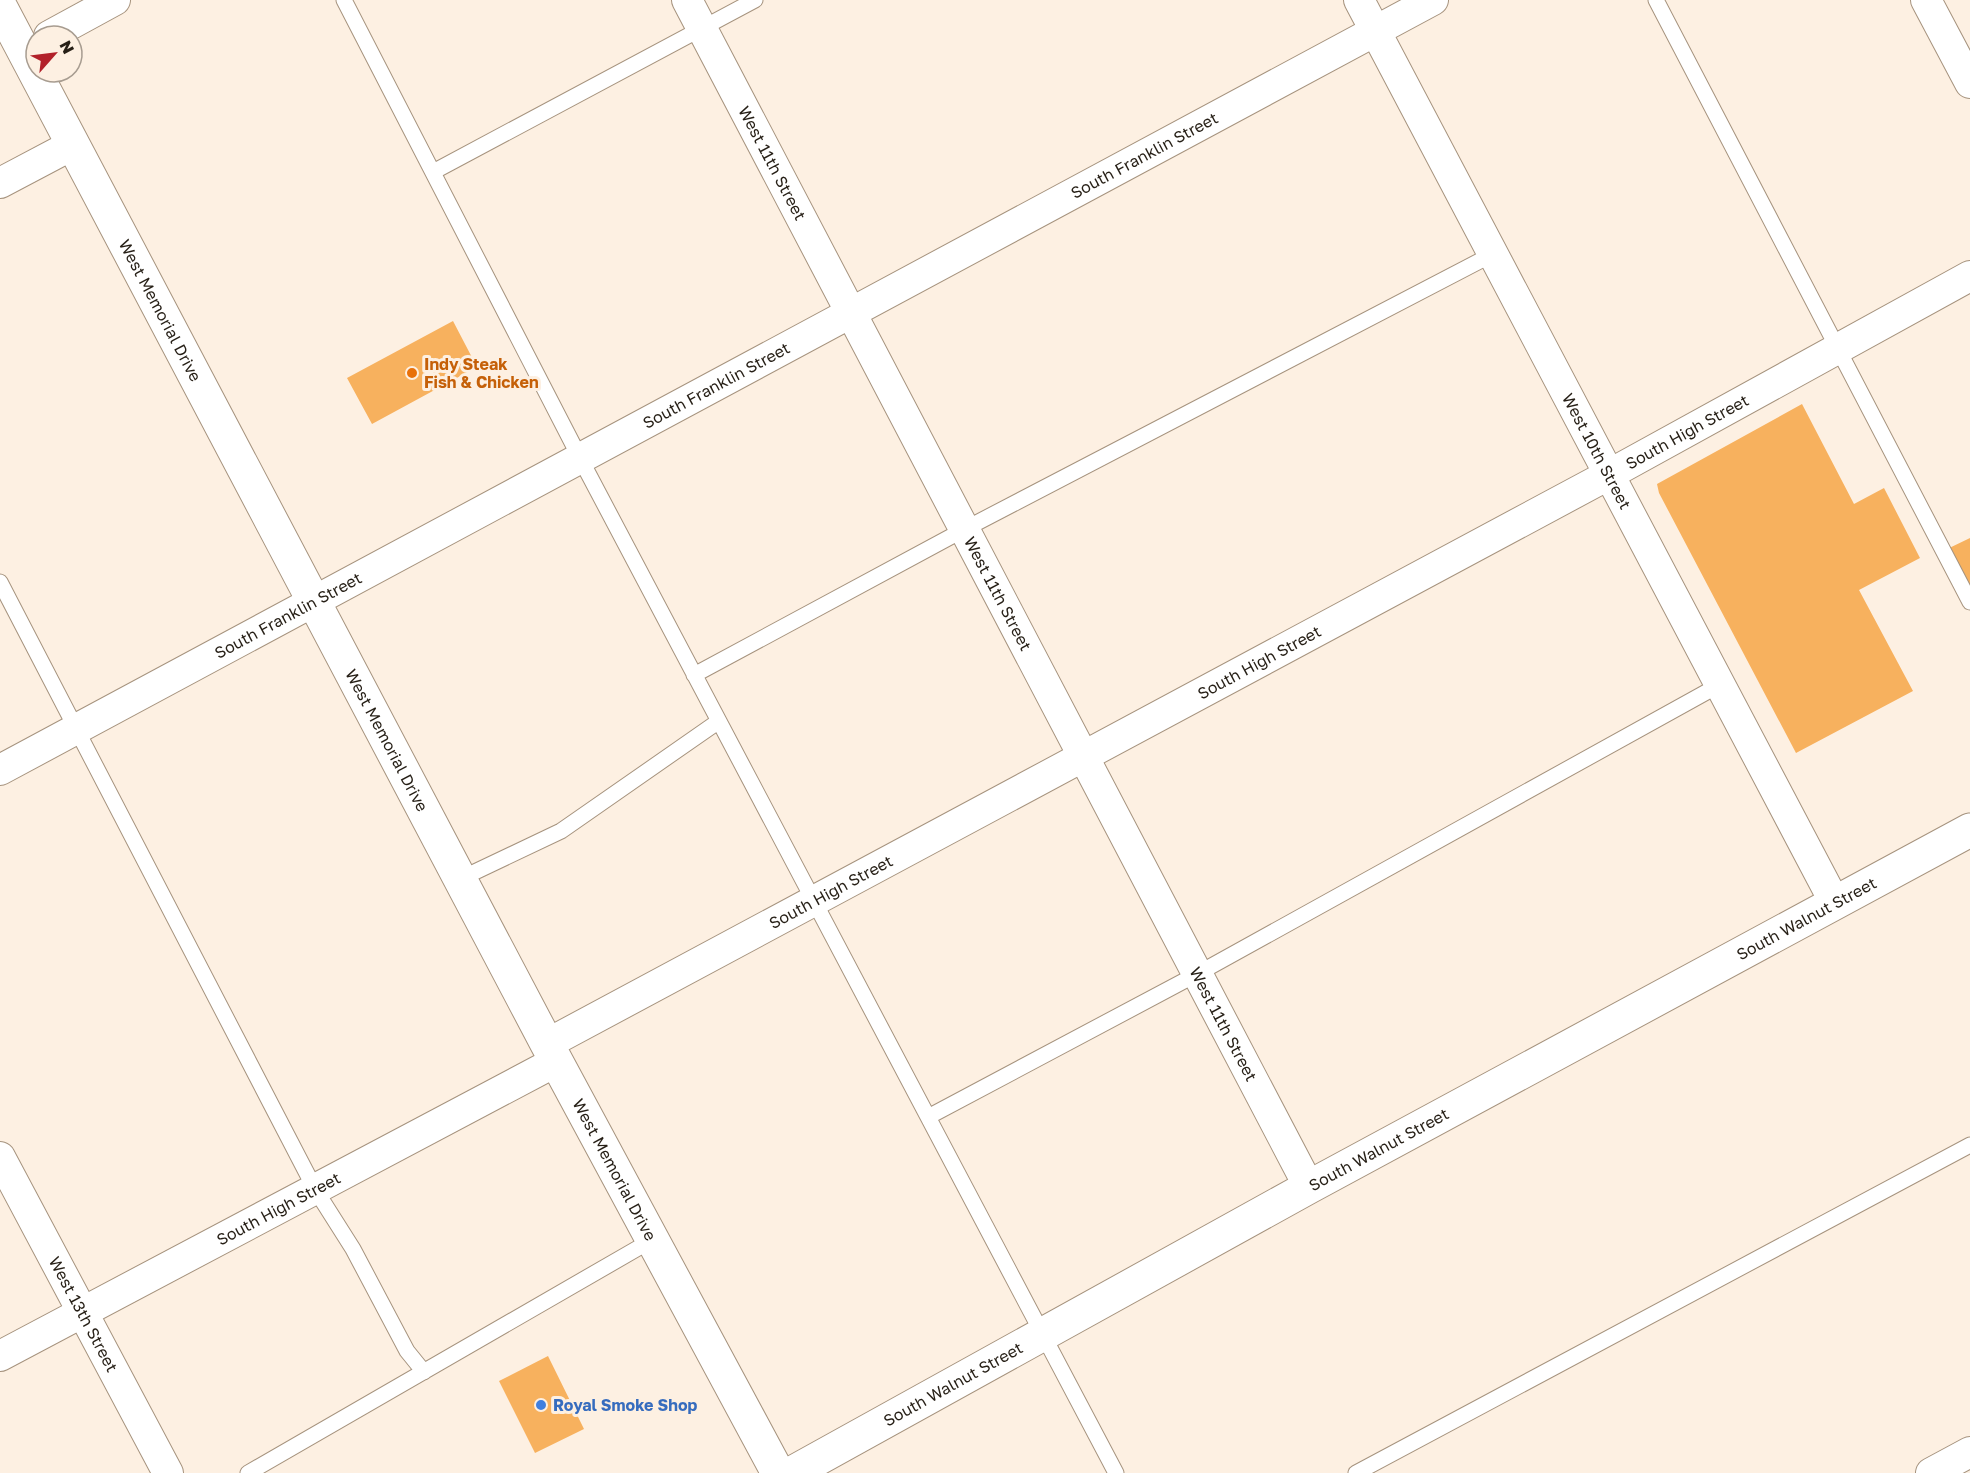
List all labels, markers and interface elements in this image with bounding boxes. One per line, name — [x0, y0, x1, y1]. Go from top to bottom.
north arrow — [24, 24, 84, 84]
text: N — [56, 37, 79, 57]
street label: West 11th Street — [734, 102, 811, 223]
street label: South Franklin Street — [1067, 108, 1221, 203]
street label: West Memorial Drive — [115, 236, 206, 385]
street label: South Franklin Street — [639, 338, 793, 433]
place label: Indy Steak Fish & Chicken — [424, 354, 539, 392]
marker: Indy Steak Fish & Chicken — [405, 366, 419, 380]
street label: West 10th Street — [1558, 390, 1636, 513]
street label: South High Street — [1622, 390, 1752, 474]
street label: West 11th Street — [960, 533, 1036, 654]
street label: South Franklin Street — [211, 568, 365, 663]
street label: South High Street — [1194, 621, 1324, 703]
street label: West Memorial Drive — [341, 666, 433, 815]
street label: South High Street — [766, 851, 896, 933]
street label: South Walnut Street — [1733, 873, 1880, 964]
street label: West 11th Street — [1185, 963, 1262, 1084]
street label: West Memorial Drive — [568, 1095, 661, 1244]
street label: South Walnut Street — [1305, 1103, 1452, 1195]
street label: South High Street — [213, 1168, 344, 1250]
street label: West 13th Street — [45, 1253, 122, 1375]
street label: South Walnut Street — [880, 1337, 1026, 1430]
place label: Royal Smoke Shop — [553, 1395, 698, 1415]
marker: Royal Smoke Shop — [534, 1398, 548, 1412]

